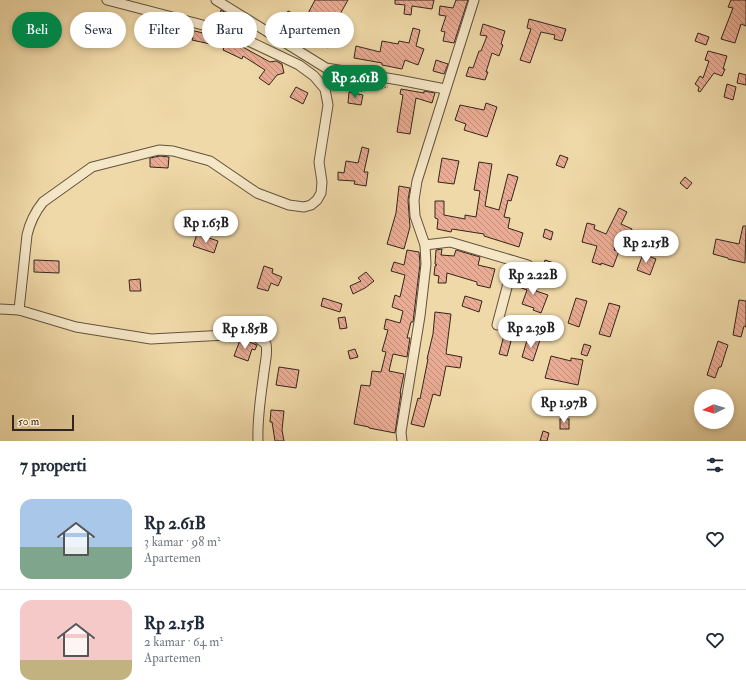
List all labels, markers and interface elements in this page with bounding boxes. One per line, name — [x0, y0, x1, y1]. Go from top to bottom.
chip: Beli — [12, 12, 62, 48]
chip: Sewa — [70, 12, 126, 48]
chip: Filter — [134, 12, 194, 48]
chip: Baru — [202, 12, 257, 48]
chip: Apartemen — [265, 12, 354, 48]
pin: Rp 2.61B — [314, 65, 396, 99]
text: Rp 2.61B — [331, 70, 379, 86]
pin: Rp 1.63B — [165, 210, 247, 244]
text: Rp 1.63B — [183, 215, 229, 231]
pin: Rp 2.15B — [605, 230, 687, 264]
text: Rp 2.15B — [623, 235, 669, 251]
pin: Rp 2.22B — [492, 262, 574, 296]
text: Rp 2.22B — [508, 267, 558, 283]
pin: Rp 2.39B — [490, 315, 572, 349]
pin: Rp 1.85B — [204, 316, 286, 350]
text: Rp 2.39B — [507, 320, 555, 336]
text: Rp 1.85B — [222, 321, 268, 337]
north arrow — [694, 389, 734, 429]
map controls — [694, 389, 734, 429]
pin: Rp 1.97B — [523, 390, 605, 424]
text: Rp 1.97B — [541, 395, 587, 411]
scale bar — [12, 413, 74, 432]
text: 50 m — [18, 415, 39, 428]
icon: filters — [704, 454, 726, 476]
text: 7 properti — [20, 455, 86, 476]
text: Rp 2.61B — [144, 513, 206, 534]
icon: home — [52, 515, 100, 563]
icon: heart — [704, 528, 726, 550]
text: 3 kamar · 98 m² — [144, 534, 221, 550]
text: Apartemen — [144, 550, 201, 566]
text: Rp 2.15B — [144, 613, 205, 634]
icon: home — [52, 616, 100, 664]
icon: heart — [704, 629, 726, 651]
text: 2 kamar · 64 m² — [144, 634, 223, 650]
text: Apartemen — [144, 650, 201, 666]

